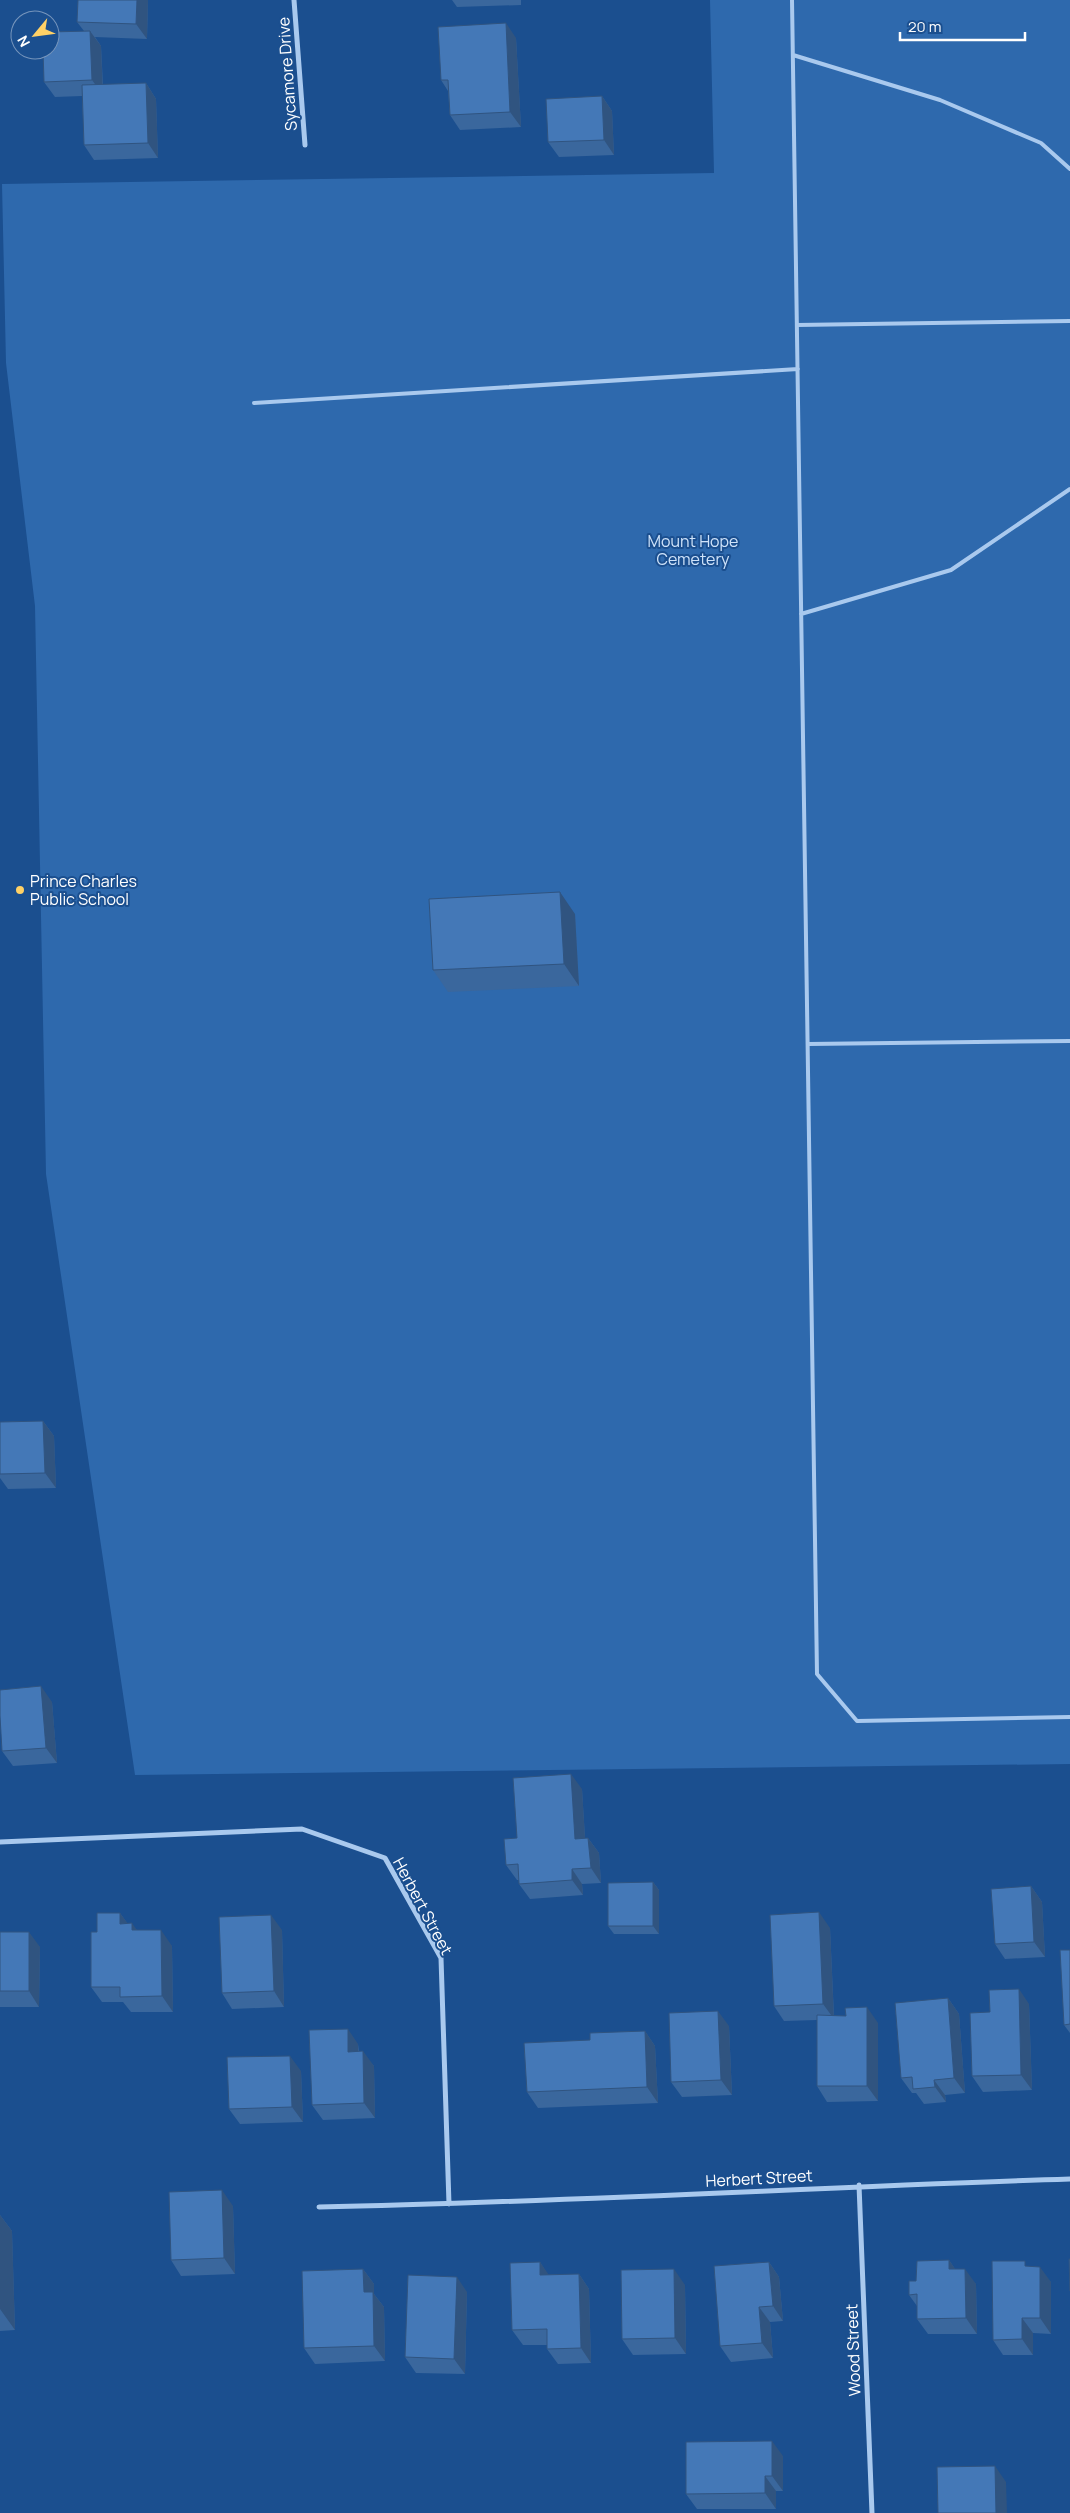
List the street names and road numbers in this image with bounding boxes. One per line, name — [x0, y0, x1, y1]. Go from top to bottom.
street label: Sycamore Drive — [272, 16, 302, 132]
street label: Herbert Street — [388, 1853, 458, 1959]
street label: Herbert Street — [705, 2164, 813, 2192]
street label: Wood Street — [840, 2303, 866, 2397]

